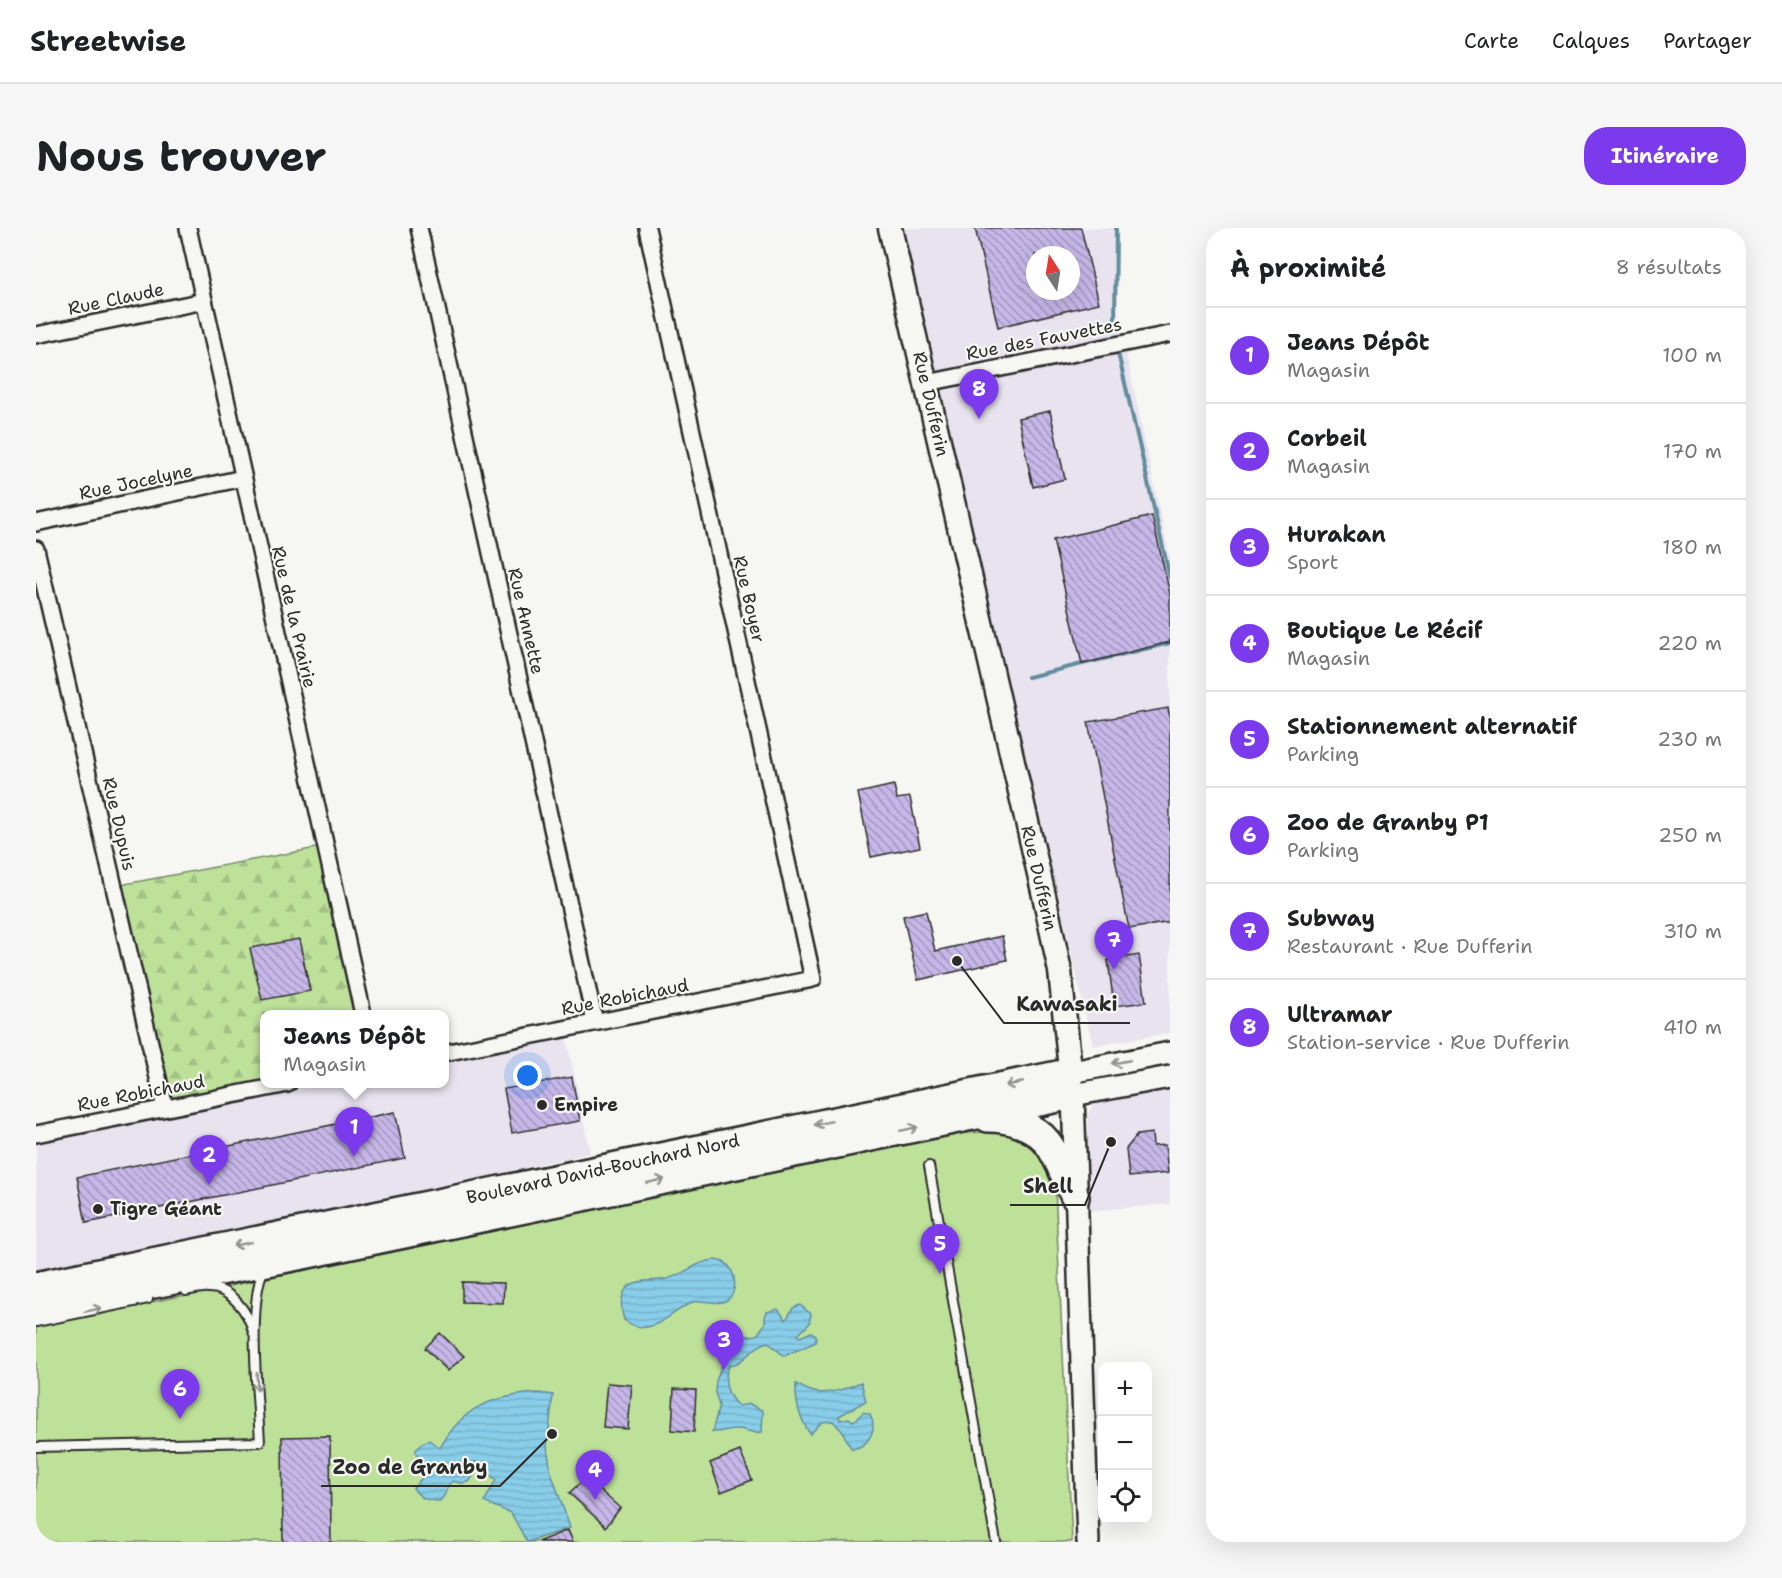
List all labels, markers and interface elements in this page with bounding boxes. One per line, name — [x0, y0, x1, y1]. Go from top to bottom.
text: Streetwise — [30, 22, 186, 60]
text: Carte — [1464, 27, 1519, 55]
text: Calques — [1552, 27, 1630, 55]
text: Partager — [1663, 27, 1752, 55]
button: Itinéraire — [1584, 127, 1746, 185]
text: Nous trouver — [36, 128, 326, 184]
north arrow — [1026, 246, 1080, 300]
text: À proximité — [1230, 250, 1386, 285]
text: 8 résultats — [1616, 254, 1722, 280]
street label: Rue Claude — [66, 277, 166, 321]
street label: Rue des Fauvettes — [964, 312, 1124, 366]
text: Jeans Dépôt — [1287, 328, 1430, 357]
text: 1 — [1245, 342, 1254, 368]
text: 100 m — [1662, 342, 1722, 368]
street label: Rue Dufferin — [907, 349, 955, 459]
text: Magasin — [1287, 357, 1370, 383]
pin: 8 — [960, 370, 998, 419]
text: Corbeil — [1287, 424, 1367, 453]
text: 2 — [1243, 438, 1257, 464]
text: 170 m — [1663, 438, 1722, 464]
text: Magasin — [1287, 453, 1370, 479]
street label: Rue Jocelyne — [77, 458, 195, 506]
text: Hurakan — [1287, 520, 1386, 549]
text: 3 — [1243, 534, 1257, 560]
text: 180 m — [1662, 534, 1722, 560]
street label: Rue de la Prairie — [266, 544, 322, 690]
text: Sport — [1287, 549, 1338, 575]
street label: Rue Boyer — [727, 553, 771, 645]
street label: Rue Annette — [502, 565, 550, 677]
text: Boutique Le Récif — [1287, 616, 1483, 645]
text: 4 — [1243, 630, 1257, 656]
text: 220 m — [1658, 630, 1722, 656]
text: Magasin — [1287, 645, 1370, 671]
text: Stationnement alternatif — [1287, 712, 1577, 741]
text: 5 — [1243, 726, 1256, 752]
text: 230 m — [1657, 726, 1722, 752]
text: Parking — [1287, 741, 1359, 767]
street label: Rue Dupuis — [97, 775, 141, 873]
text: Zoo de Granby P1 — [1287, 808, 1489, 837]
text: 6 — [1243, 822, 1257, 848]
text: 250 m — [1658, 822, 1722, 848]
street label: Rue Dufferin — [1015, 823, 1063, 933]
text: Parking — [1287, 837, 1359, 863]
text: Subway — [1287, 904, 1375, 933]
text: 7 — [1243, 918, 1257, 944]
text: 310 m — [1663, 918, 1722, 944]
pin: 7 — [1094, 920, 1134, 970]
text: Restaurant · Rue Dufferin — [1287, 933, 1532, 959]
street label: Rue Robichaud — [559, 973, 691, 1021]
callout: Kawasaki — [1004, 985, 1130, 1023]
text: Kawasaki — [1016, 991, 1118, 1017]
text: Ultramar — [1287, 1000, 1393, 1029]
popup — [260, 1010, 449, 1088]
text: 8 — [1243, 1014, 1257, 1040]
text: 410 m — [1663, 1014, 1722, 1040]
text: Jeans Dépôt — [283, 1022, 426, 1051]
text: Station-service · Rue Dufferin — [1287, 1029, 1569, 1055]
text: Magasin — [283, 1051, 366, 1077]
one-way arrow — [1111, 1057, 1131, 1068]
your location — [513, 1061, 542, 1090]
street label: Rue Robichaud — [75, 1069, 207, 1117]
one-way arrow — [1005, 1079, 1025, 1090]
place label: Empire — [554, 1093, 618, 1117]
marker: Empire — [535, 1098, 549, 1112]
pin: 1 — [334, 1108, 374, 1157]
one-way arrow — [814, 1118, 834, 1129]
one-way arrow — [898, 1123, 918, 1134]
street label: Boulevard David-Bouchard Nord — [464, 1128, 742, 1210]
pin: 2 — [190, 1136, 228, 1185]
callout: Shell — [1010, 1167, 1085, 1205]
text: Shell — [1023, 1173, 1073, 1199]
one-way arrow — [646, 1175, 665, 1187]
place label: Tigre Géant — [110, 1197, 222, 1221]
marker: Tigre Géant — [91, 1202, 105, 1216]
pin: 5 — [920, 1224, 960, 1274]
one-way arrow — [232, 1239, 252, 1250]
one-way arrow — [83, 1304, 103, 1315]
pin: 3 — [704, 1320, 744, 1370]
map controls — [1098, 1362, 1152, 1524]
button: + — [1098, 1362, 1152, 1416]
pin: 6 — [160, 1370, 200, 1419]
one-way arrow — [252, 1372, 263, 1392]
button: − — [1098, 1416, 1152, 1470]
callout: Zoo de Granby — [321, 1448, 500, 1486]
pin: 4 — [576, 1450, 614, 1500]
text: Zoo de Granby — [332, 1454, 488, 1480]
button: locate — [1098, 1470, 1152, 1524]

